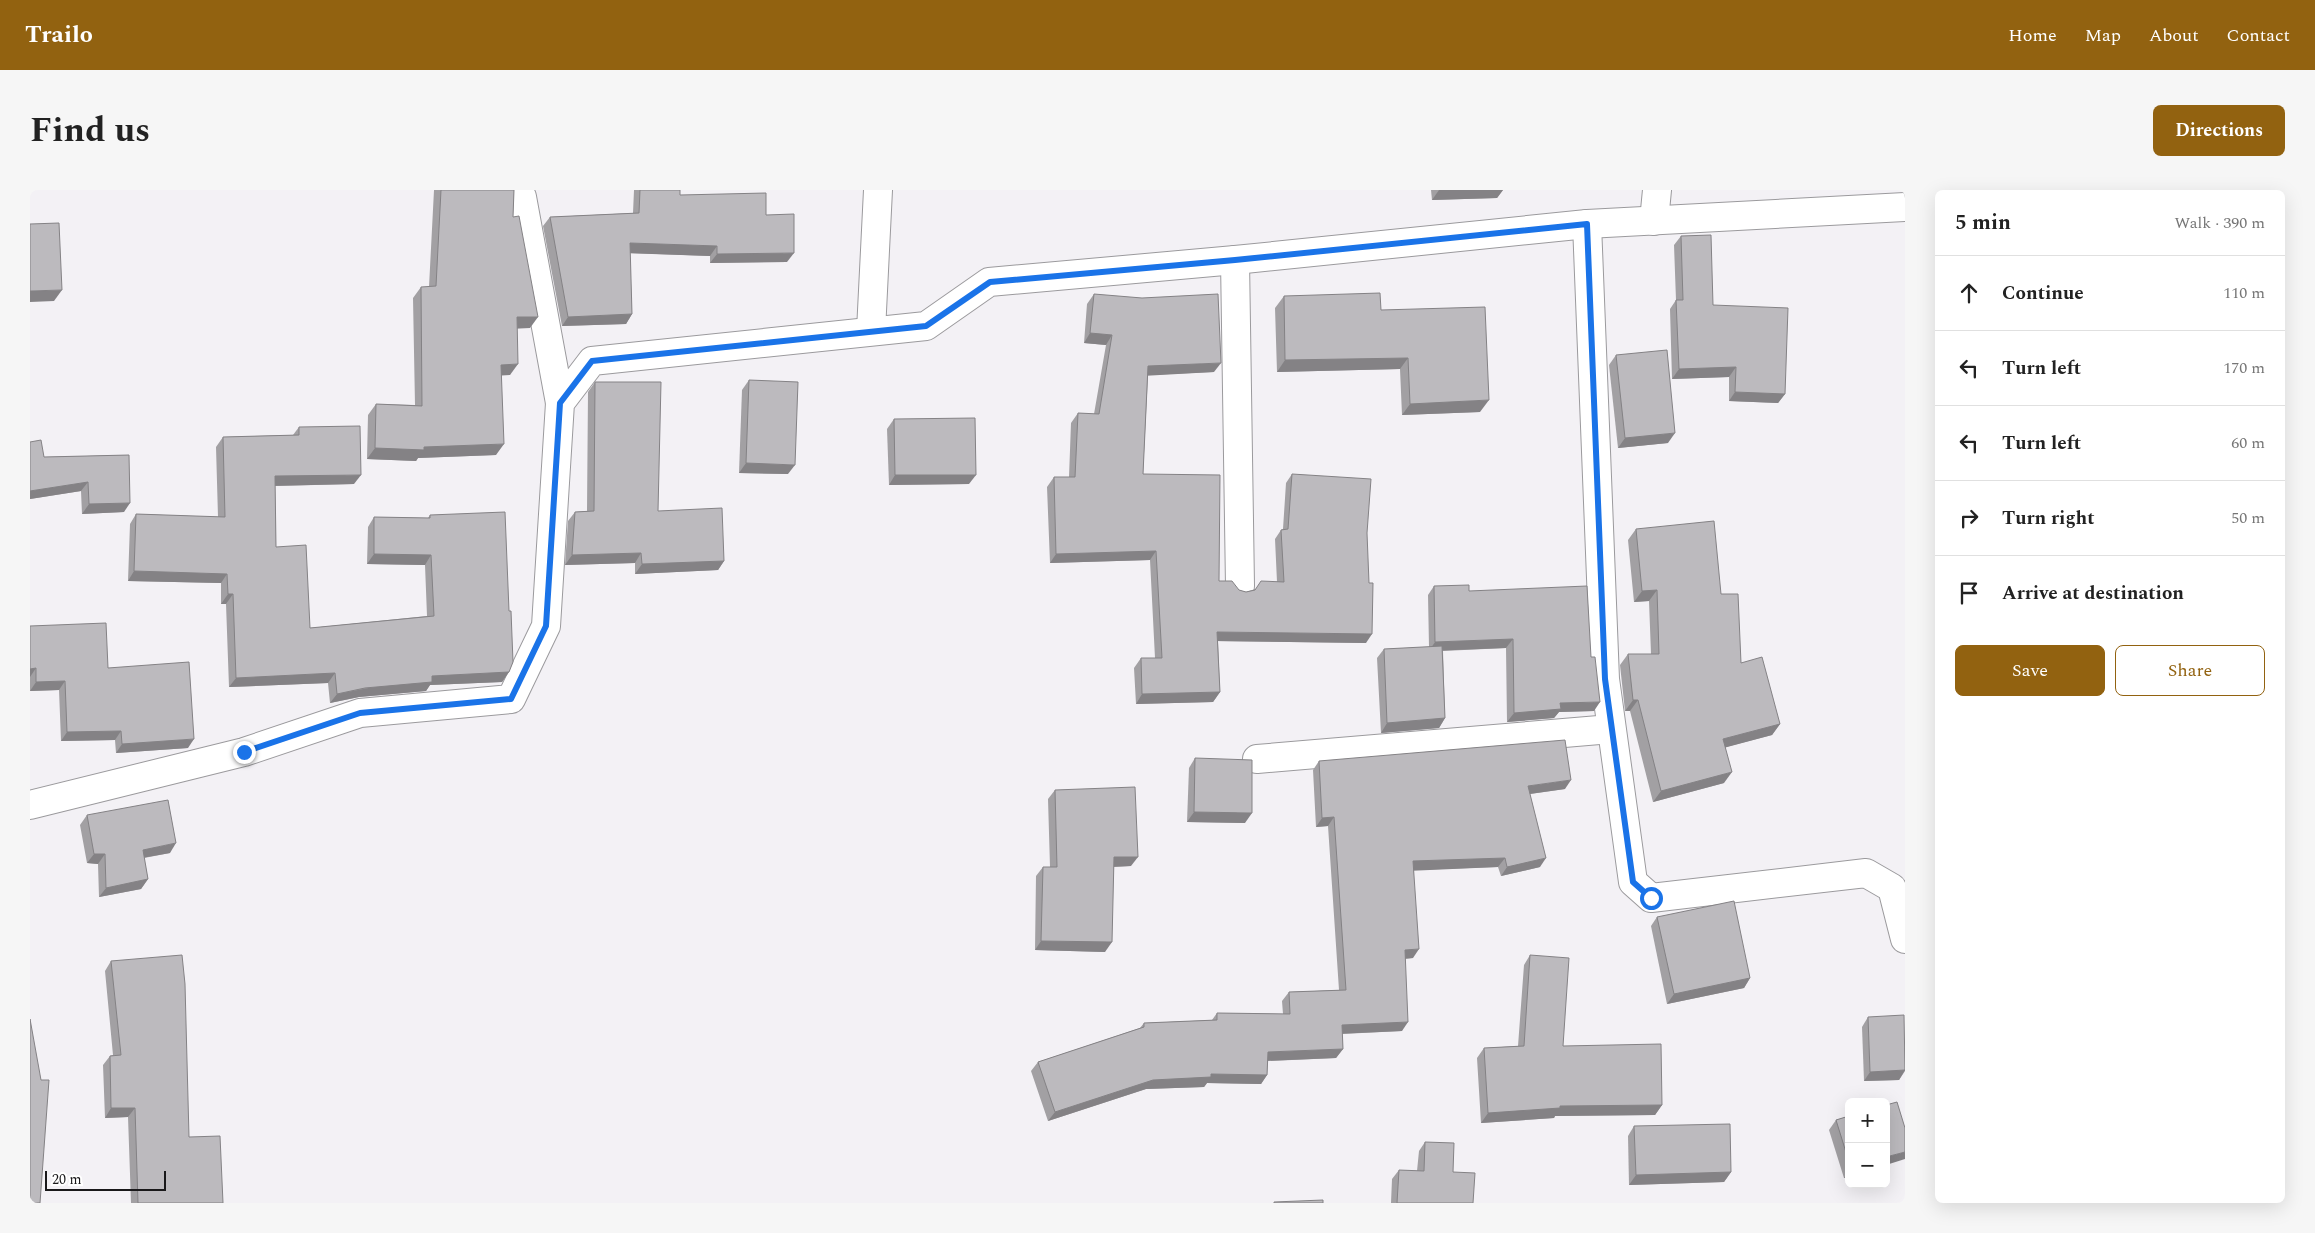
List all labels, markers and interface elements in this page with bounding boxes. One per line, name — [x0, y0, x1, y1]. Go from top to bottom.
text: Trailo — [25, 17, 93, 53]
text: Home — [2008, 22, 2057, 49]
text: Map — [2085, 22, 2121, 49]
text: About — [2149, 22, 2199, 49]
text: Contact — [2227, 22, 2290, 49]
text: Find us — [30, 104, 150, 157]
button: Directions — [2153, 105, 2285, 156]
text: 5 min — [1955, 207, 2011, 239]
text: Walk · 390 m — [2174, 211, 2265, 235]
icon: ahead — [1955, 279, 1983, 307]
text: Continue — [2002, 279, 2084, 308]
text: 110 m — [2223, 281, 2265, 305]
icon: left — [1955, 354, 1983, 382]
text: Turn left — [2002, 354, 2081, 383]
text: 170 m — [2223, 356, 2265, 380]
icon: left — [1955, 429, 1983, 457]
text: Turn left — [2002, 429, 2081, 458]
text: 60 m — [2231, 431, 2265, 455]
icon: right — [1955, 504, 1983, 532]
text: Turn right — [2002, 504, 2095, 533]
text: 50 m — [2231, 506, 2265, 530]
icon: arrive — [1955, 579, 1983, 607]
text: Arrive at destination — [2002, 579, 2184, 608]
button: Save — [1955, 645, 2105, 696]
button: Share — [2115, 645, 2265, 696]
route end — [233, 741, 256, 764]
route start — [1640, 887, 1663, 910]
map controls — [1845, 1098, 1890, 1188]
button: + — [1845, 1098, 1890, 1143]
button: − — [1845, 1143, 1890, 1188]
scale bar — [45, 1168, 166, 1191]
text: 20 m — [52, 1169, 82, 1190]

